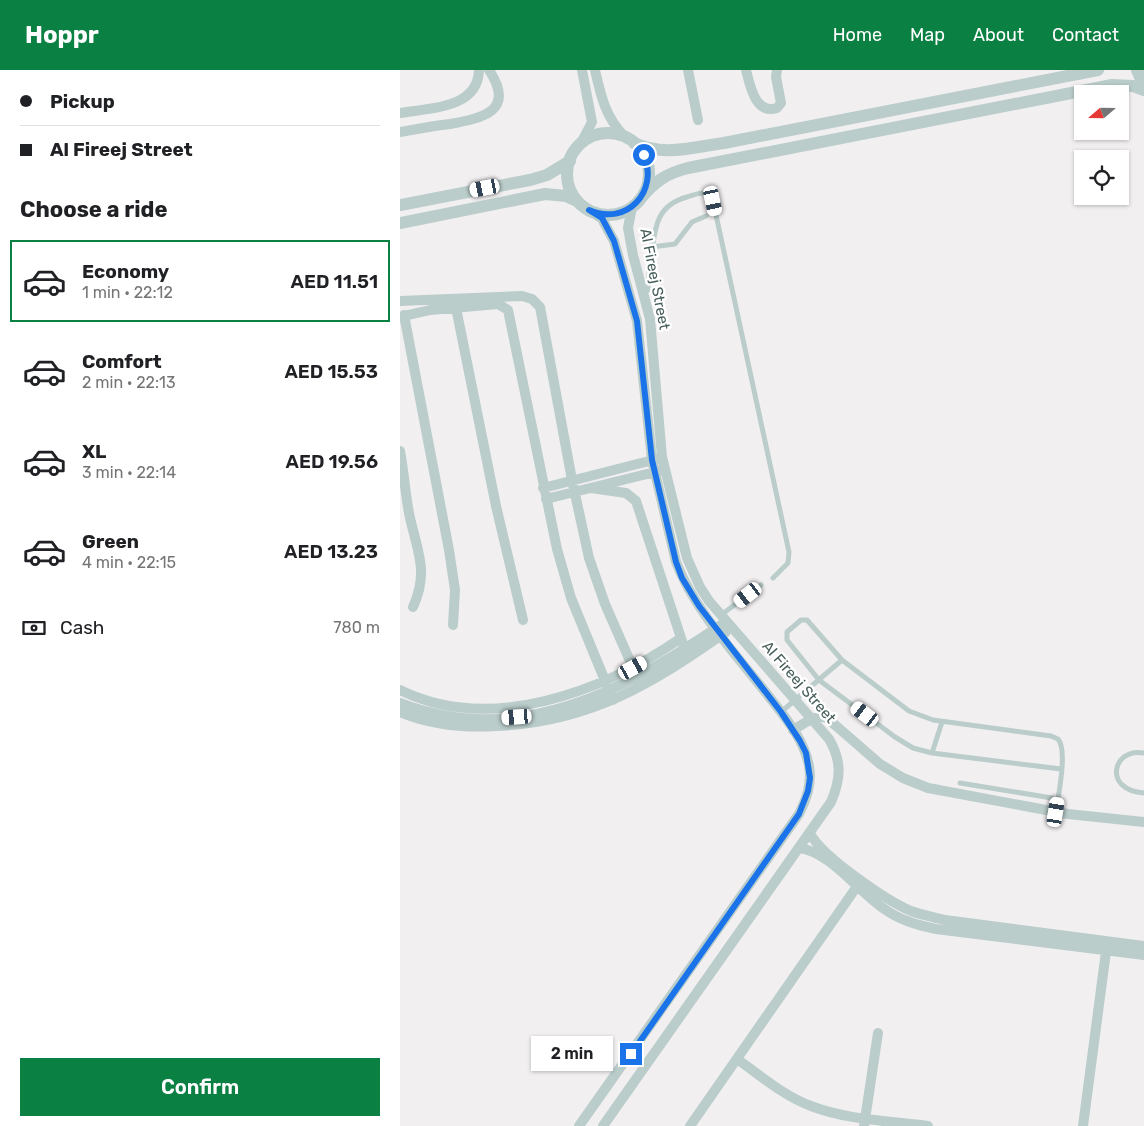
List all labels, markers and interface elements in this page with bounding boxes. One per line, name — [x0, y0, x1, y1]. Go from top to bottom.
text: Hoppr — [25, 21, 99, 49]
text: Home — [833, 24, 882, 46]
text: Map — [910, 24, 945, 46]
text: About — [973, 24, 1024, 46]
text: Contact — [1052, 24, 1119, 46]
north arrow — [1074, 85, 1129, 140]
map controls — [1074, 85, 1129, 205]
text: Pickup — [50, 90, 115, 113]
text: Al Fireej Street — [50, 138, 193, 161]
route start — [633, 144, 655, 166]
button: locate — [1074, 150, 1129, 205]
car — [468, 178, 501, 198]
car — [702, 185, 723, 217]
text: Choose a ride — [20, 196, 167, 223]
street label: Al Fireej Street — [636, 227, 674, 331]
icon: car — [22, 259, 67, 304]
text: Economy — [82, 260, 169, 283]
text: AED 11.51 — [291, 270, 378, 293]
text: 1 min · 22:12 — [82, 283, 173, 302]
icon: car — [22, 349, 67, 394]
text: Comfort — [82, 350, 162, 373]
text: AED 15.53 — [284, 360, 378, 383]
text: 2 min · 22:13 — [82, 373, 176, 392]
icon: car — [22, 439, 67, 484]
text: XL — [82, 440, 106, 463]
text: AED 19.56 — [286, 450, 378, 473]
text: 3 min · 22:14 — [82, 463, 176, 482]
icon: car — [22, 529, 67, 574]
text: Green — [82, 530, 139, 553]
text: AED 13.23 — [284, 540, 378, 563]
text: 4 min · 22:15 — [82, 553, 176, 572]
car — [731, 580, 764, 610]
icon: cash — [20, 614, 48, 642]
text: Cash — [60, 616, 104, 639]
text: 780 m — [333, 618, 380, 637]
street label: Al Fireej Street — [758, 637, 840, 727]
car — [616, 654, 649, 682]
car — [848, 699, 881, 729]
car — [501, 708, 532, 726]
car — [1046, 796, 1065, 828]
callout: 2 min — [531, 1036, 614, 1072]
route end — [620, 1043, 642, 1065]
text: 2 min — [551, 1044, 593, 1063]
button: Confirm — [20, 1058, 380, 1116]

